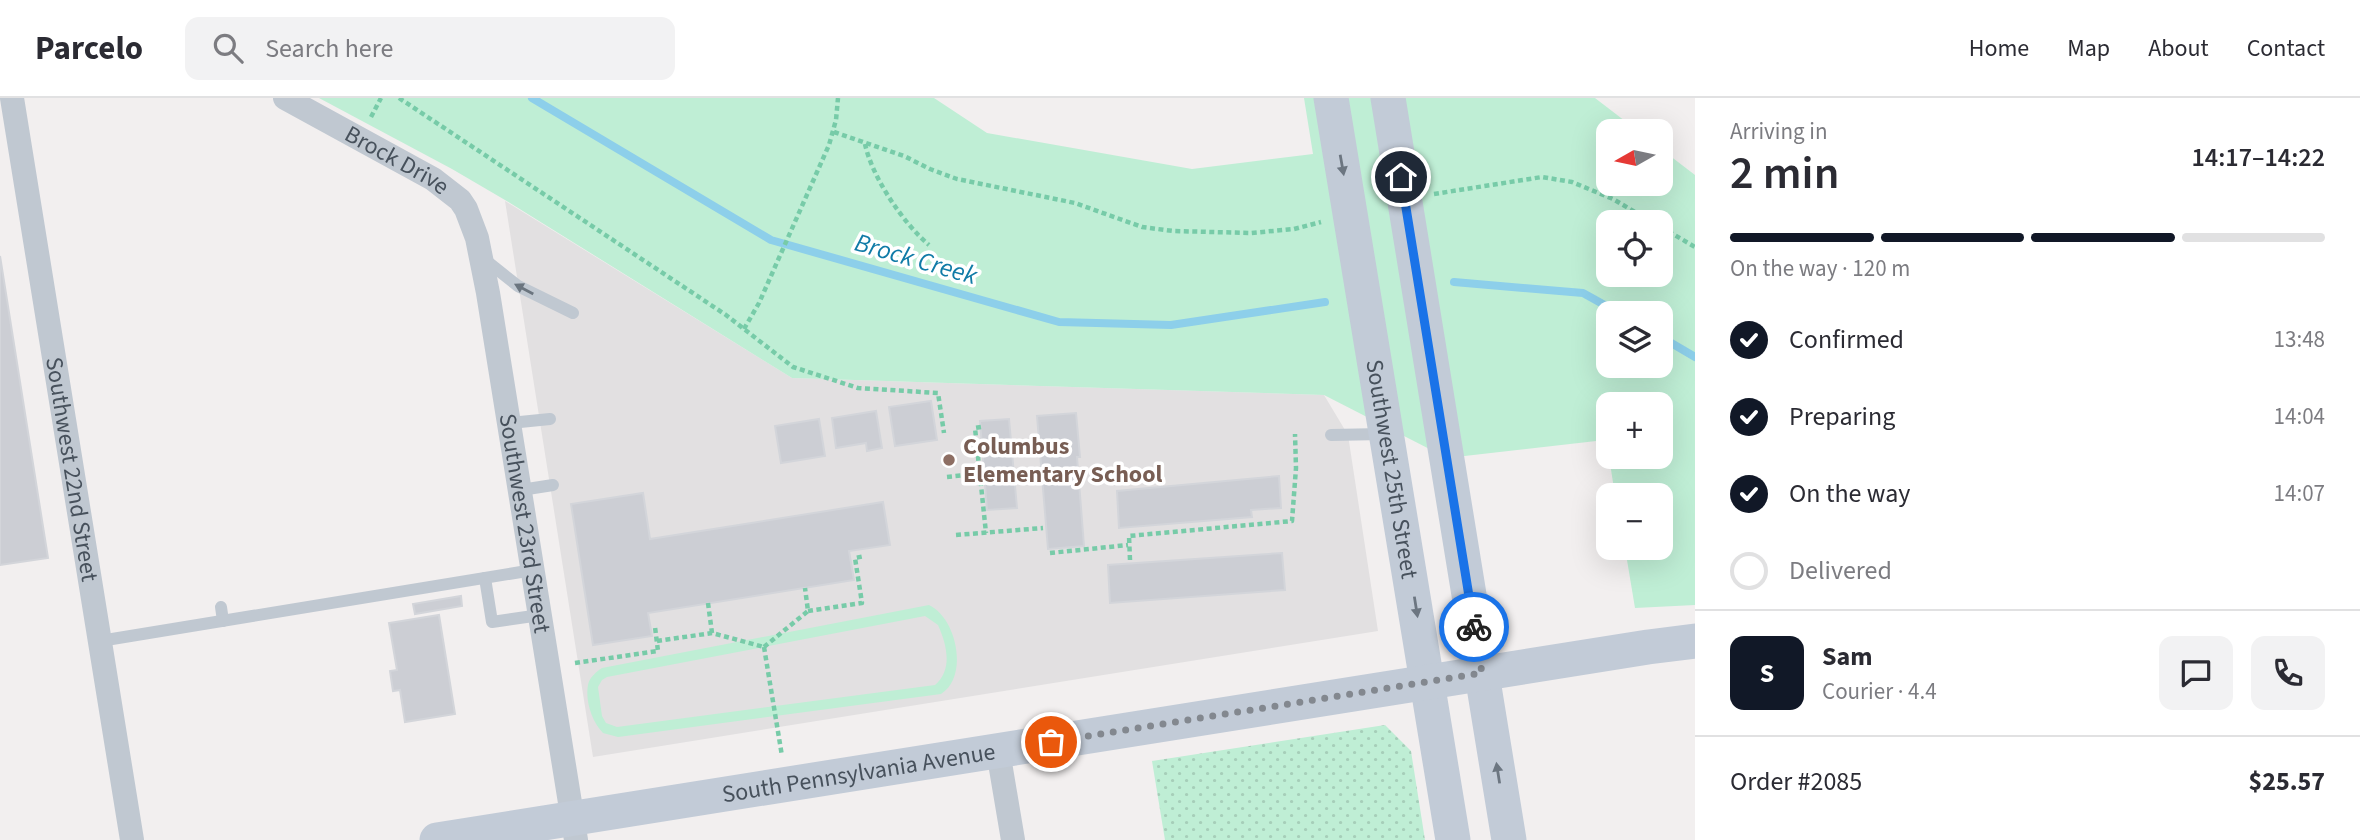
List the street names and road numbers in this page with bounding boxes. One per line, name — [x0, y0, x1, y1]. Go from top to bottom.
street label: Brock Drive — [338, 117, 457, 203]
street label: Southwest 22nd Street — [37, 354, 107, 584]
street label: Southwest 25th Street — [1357, 357, 1427, 581]
street label: Southwest 23rd Street — [490, 411, 560, 636]
street label: South Pennsylvania Avenue — [719, 734, 998, 812]

